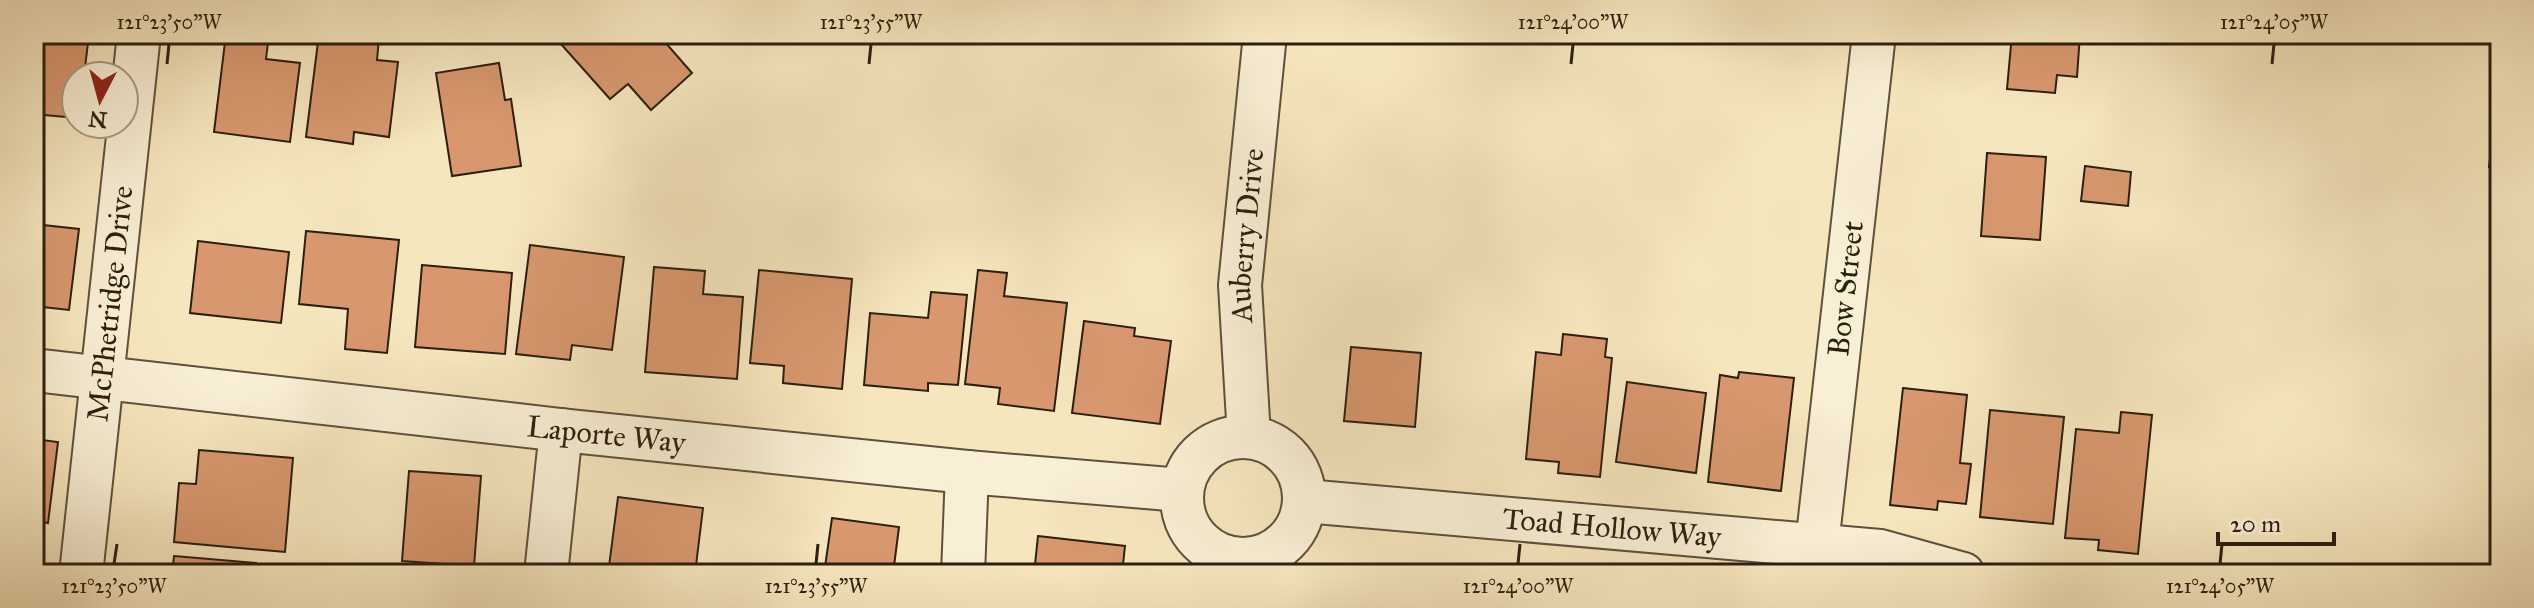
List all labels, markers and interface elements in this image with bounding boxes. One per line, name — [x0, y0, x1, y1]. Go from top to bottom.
text: 121°23'50"W — [117, 10, 223, 34]
text: 121°23'55"W — [820, 10, 923, 34]
text: 121°24'00"W — [1518, 10, 1629, 34]
text: 121°24'05"W — [2220, 10, 2329, 34]
north arrow — [60, 60, 140, 140]
text: N — [87, 105, 109, 134]
street label: Auberry Drive — [1222, 146, 1272, 326]
street label: McPhetridge Drive — [80, 184, 141, 423]
street label: Bow Street — [1820, 219, 1871, 358]
street label: Laporte Way — [525, 408, 688, 461]
scale bar — [2218, 496, 2334, 546]
street label: Toad Hollow Way — [1501, 500, 1724, 555]
text: 20 m — [2230, 509, 2281, 539]
text: 121°23'50"W — [62, 574, 168, 598]
text: 121°23'55"W — [765, 574, 868, 598]
text: 121°24'00"W — [1463, 574, 1574, 598]
text: 121°24'05"W — [2166, 574, 2275, 598]

